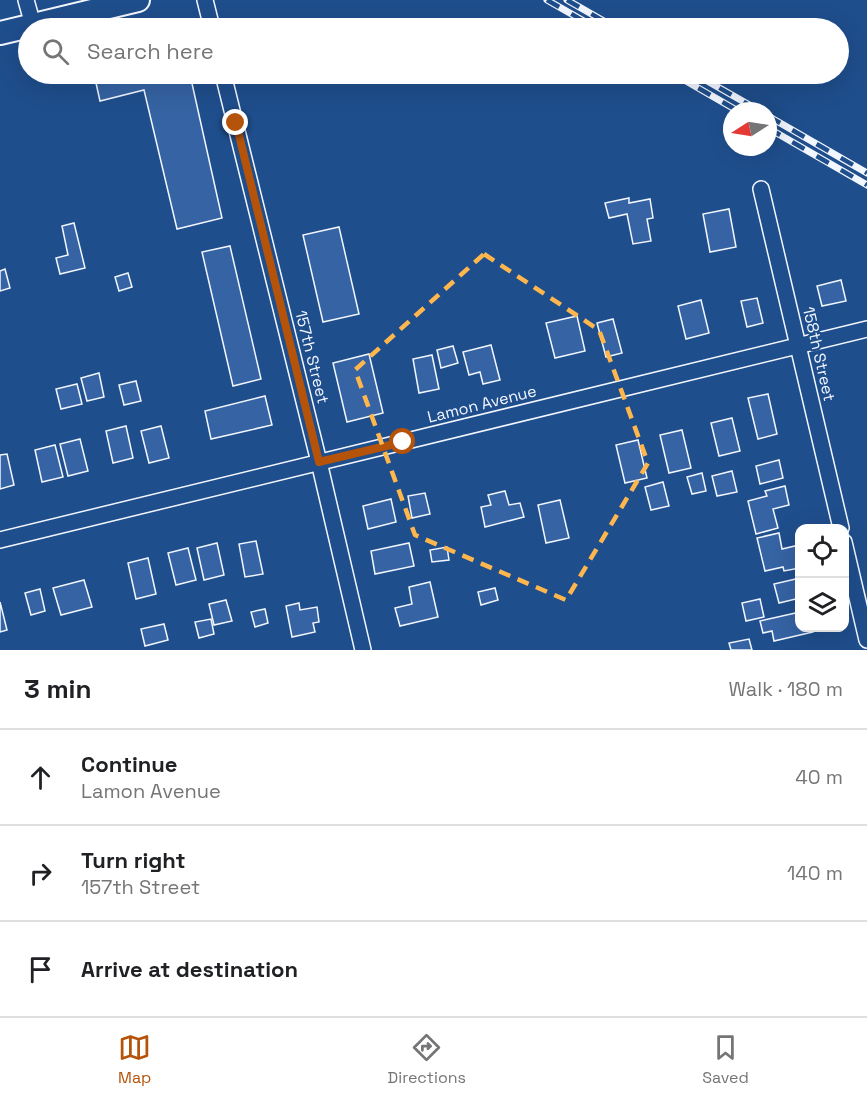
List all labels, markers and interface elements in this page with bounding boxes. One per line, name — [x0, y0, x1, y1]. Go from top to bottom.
search box — [18, 18, 849, 84]
icon: search — [39, 35, 72, 68]
text: Search here — [87, 37, 214, 65]
north arrow — [723, 102, 777, 156]
route end — [222, 109, 248, 135]
street label: 158th Street — [798, 305, 840, 403]
street label: 157th Street — [290, 308, 334, 406]
street label: Lamon Avenue — [425, 380, 539, 428]
route start — [389, 428, 415, 454]
map controls — [795, 524, 849, 632]
button: locate — [795, 524, 849, 578]
button: layers — [795, 578, 849, 632]
text: 3 min — [24, 672, 92, 706]
text: Walk · 180 m — [729, 676, 843, 702]
text: Continue — [81, 750, 177, 778]
icon: ahead — [24, 761, 57, 794]
text: 40 m — [795, 764, 843, 790]
text: Lamon Avenue — [81, 778, 221, 804]
text: Turn right — [81, 846, 186, 874]
icon: right — [24, 857, 57, 890]
text: 140 m — [787, 860, 843, 886]
text: 157th Street — [81, 874, 200, 900]
icon: arrive — [24, 953, 57, 986]
text: Arrive at destination — [81, 955, 298, 983]
tab: Map — [118, 1031, 151, 1088]
tab: Directions — [388, 1031, 466, 1088]
tab: Saved — [702, 1031, 749, 1088]

